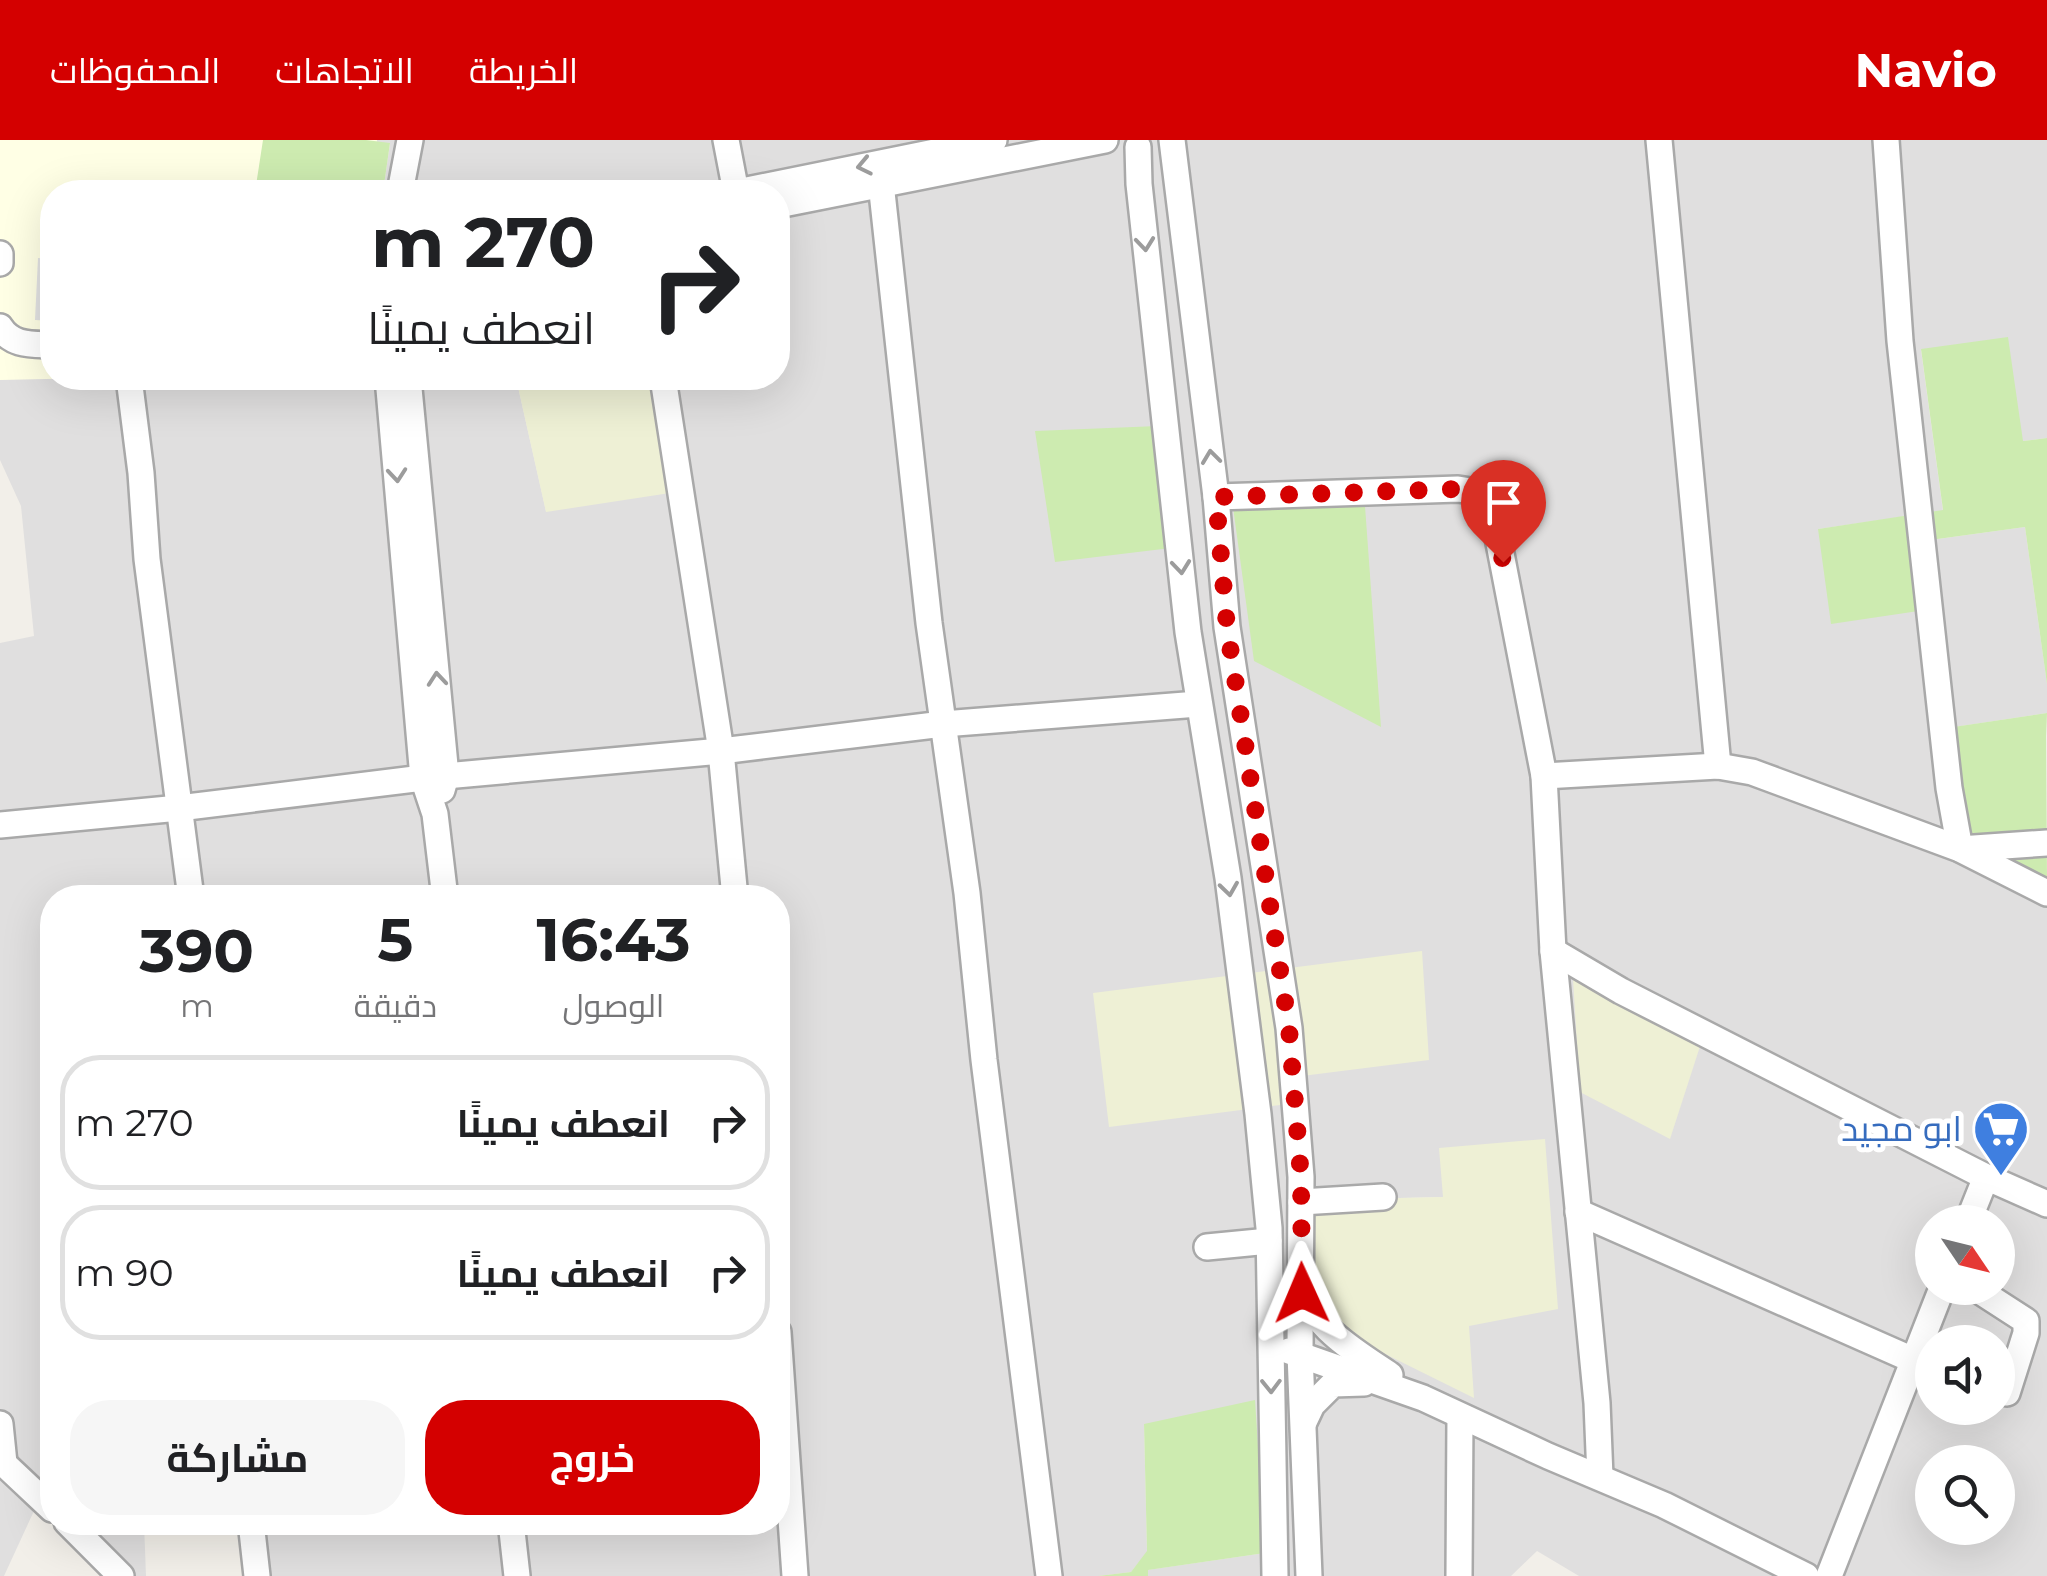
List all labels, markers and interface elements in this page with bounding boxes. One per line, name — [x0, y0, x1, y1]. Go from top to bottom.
text: Navio — [1854, 41, 1997, 99]
text: المحفوظات — [50, 49, 220, 92]
text: الاتجاهات — [275, 49, 414, 92]
text: الخريطة — [469, 49, 578, 92]
one-way arrow — [856, 154, 873, 175]
text: 270 m — [371, 199, 595, 285]
icon: right — [630, 220, 760, 350]
one-way arrow — [1134, 237, 1155, 253]
text: انعطف يمينًا — [367, 300, 595, 355]
one-way arrow — [1201, 449, 1222, 465]
pin — [1461, 460, 1546, 563]
one-way arrow — [386, 467, 408, 483]
icon: arrive — [1476, 475, 1531, 530]
one-way arrow — [1170, 560, 1191, 576]
one-way arrow — [427, 671, 449, 687]
one-way arrow — [1218, 880, 1239, 897]
text: 5 — [377, 903, 413, 976]
text: 16:43 — [536, 903, 690, 976]
text: 390 — [140, 914, 254, 987]
text: m — [180, 986, 214, 1025]
text: دقيقة — [354, 986, 437, 1025]
text: الوصول — [562, 986, 664, 1025]
icon: right — [700, 1095, 755, 1150]
text: 270 m — [75, 1099, 194, 1146]
supermarket icon: ابو مجيد — [1971, 1099, 2031, 1178]
text: انعطف يمينًا — [457, 1100, 670, 1147]
place label: ابو مجيد — [1841, 1107, 1962, 1150]
north arrow — [1915, 1205, 2015, 1305]
map controls — [1915, 1205, 2015, 1545]
position arrow — [1250, 1241, 1354, 1345]
icon: right — [700, 1245, 755, 1300]
text: 90 m — [75, 1249, 174, 1296]
text: انعطف يمينًا — [457, 1250, 670, 1297]
button: sound — [1915, 1325, 2015, 1425]
one-way arrow — [1260, 1379, 1281, 1395]
button: مشاركة — [70, 1400, 405, 1515]
button: خروج — [425, 1400, 760, 1515]
button: search — [1915, 1445, 2015, 1545]

